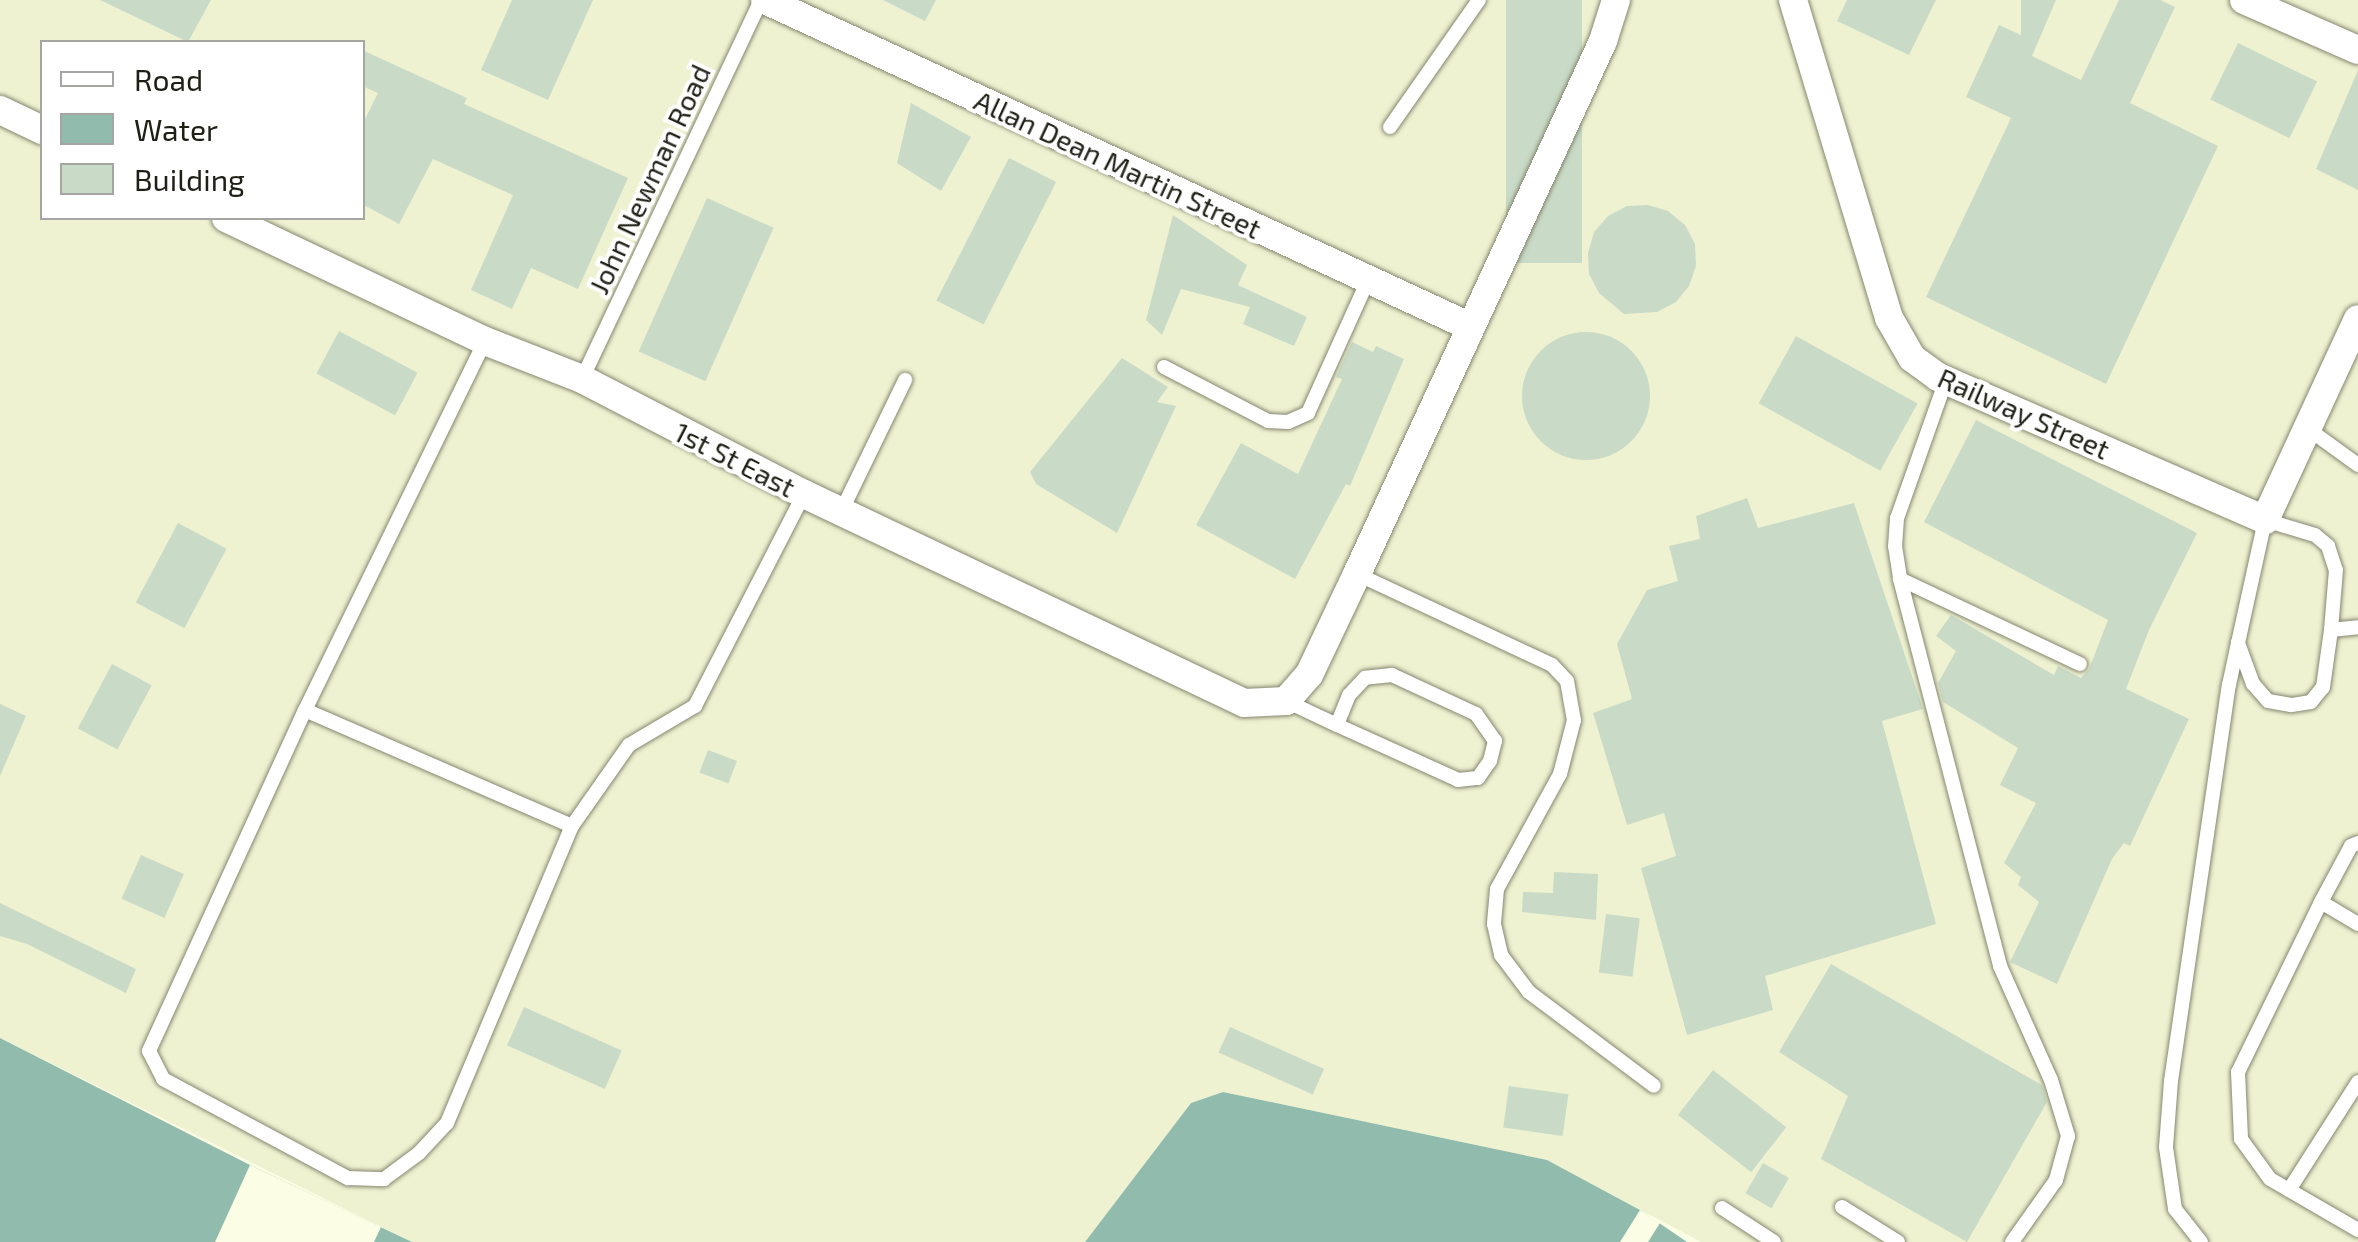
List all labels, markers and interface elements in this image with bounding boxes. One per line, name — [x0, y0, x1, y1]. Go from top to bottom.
legend — [40, 40, 365, 220]
street label: John Newman Road — [581, 59, 717, 299]
text: Road — [134, 61, 203, 97]
street label: Allan Dean Martin Street — [969, 83, 1267, 245]
text: Water — [134, 111, 218, 147]
text: Building — [134, 161, 245, 197]
street label: Railway Street — [1933, 360, 2115, 466]
street label: 1st St East — [669, 414, 801, 504]

